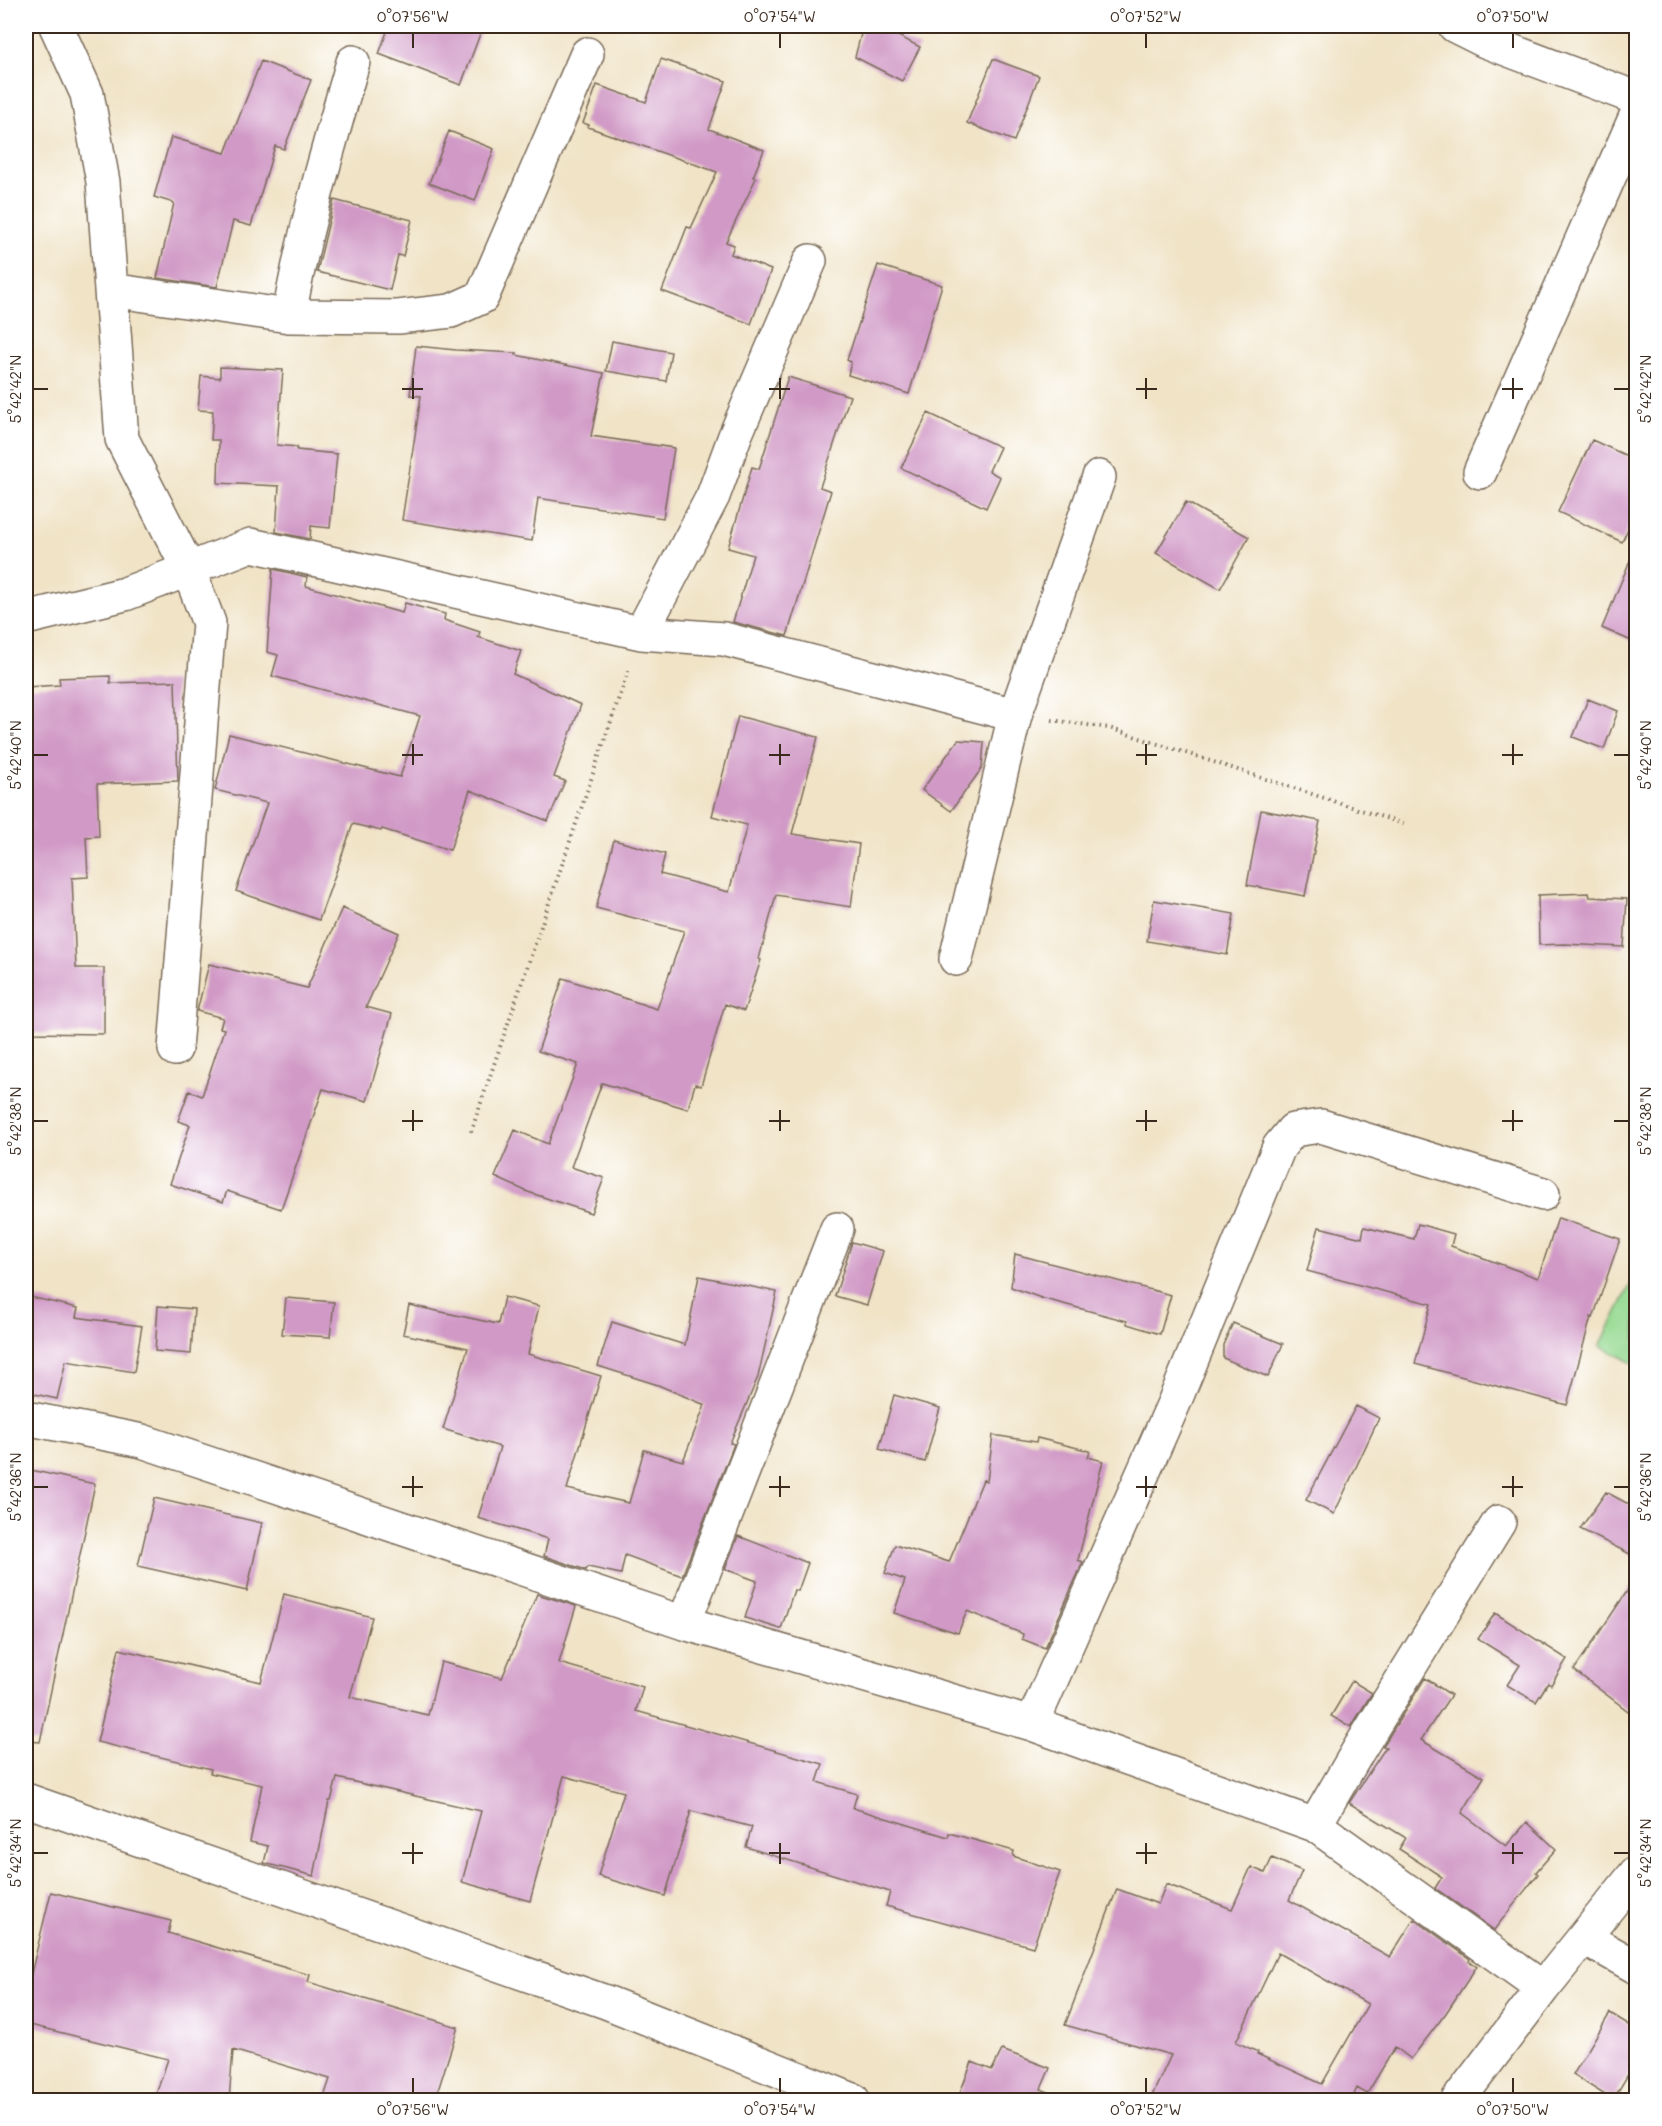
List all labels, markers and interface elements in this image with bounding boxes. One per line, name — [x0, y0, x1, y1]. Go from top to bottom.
text: 0°07'56"W — [377, 6, 449, 26]
text: 0°07'54"W — [744, 6, 816, 26]
text: 0°07'52"W — [1110, 6, 1182, 26]
text: 0°07'50"W — [1477, 6, 1549, 26]
text: 5°42'42"N — [5, 355, 25, 423]
text: 5°42'42"N — [1635, 355, 1655, 423]
text: 5°42'40"N — [5, 720, 25, 790]
text: 5°42'40"N — [1635, 720, 1655, 790]
text: 5°42'38"N — [5, 1086, 25, 1156]
text: 5°42'38"N — [1635, 1086, 1655, 1156]
text: 5°42'36"N — [5, 1452, 25, 1522]
text: 5°42'36"N — [1635, 1452, 1655, 1522]
text: 5°42'34"N — [5, 1819, 25, 1887]
text: 5°42'34"N — [1635, 1819, 1655, 1887]
text: 0°07'56"W — [377, 2099, 449, 2119]
text: 0°07'54"W — [744, 2099, 816, 2119]
text: 0°07'52"W — [1110, 2099, 1182, 2119]
text: 0°07'50"W — [1477, 2099, 1549, 2119]

